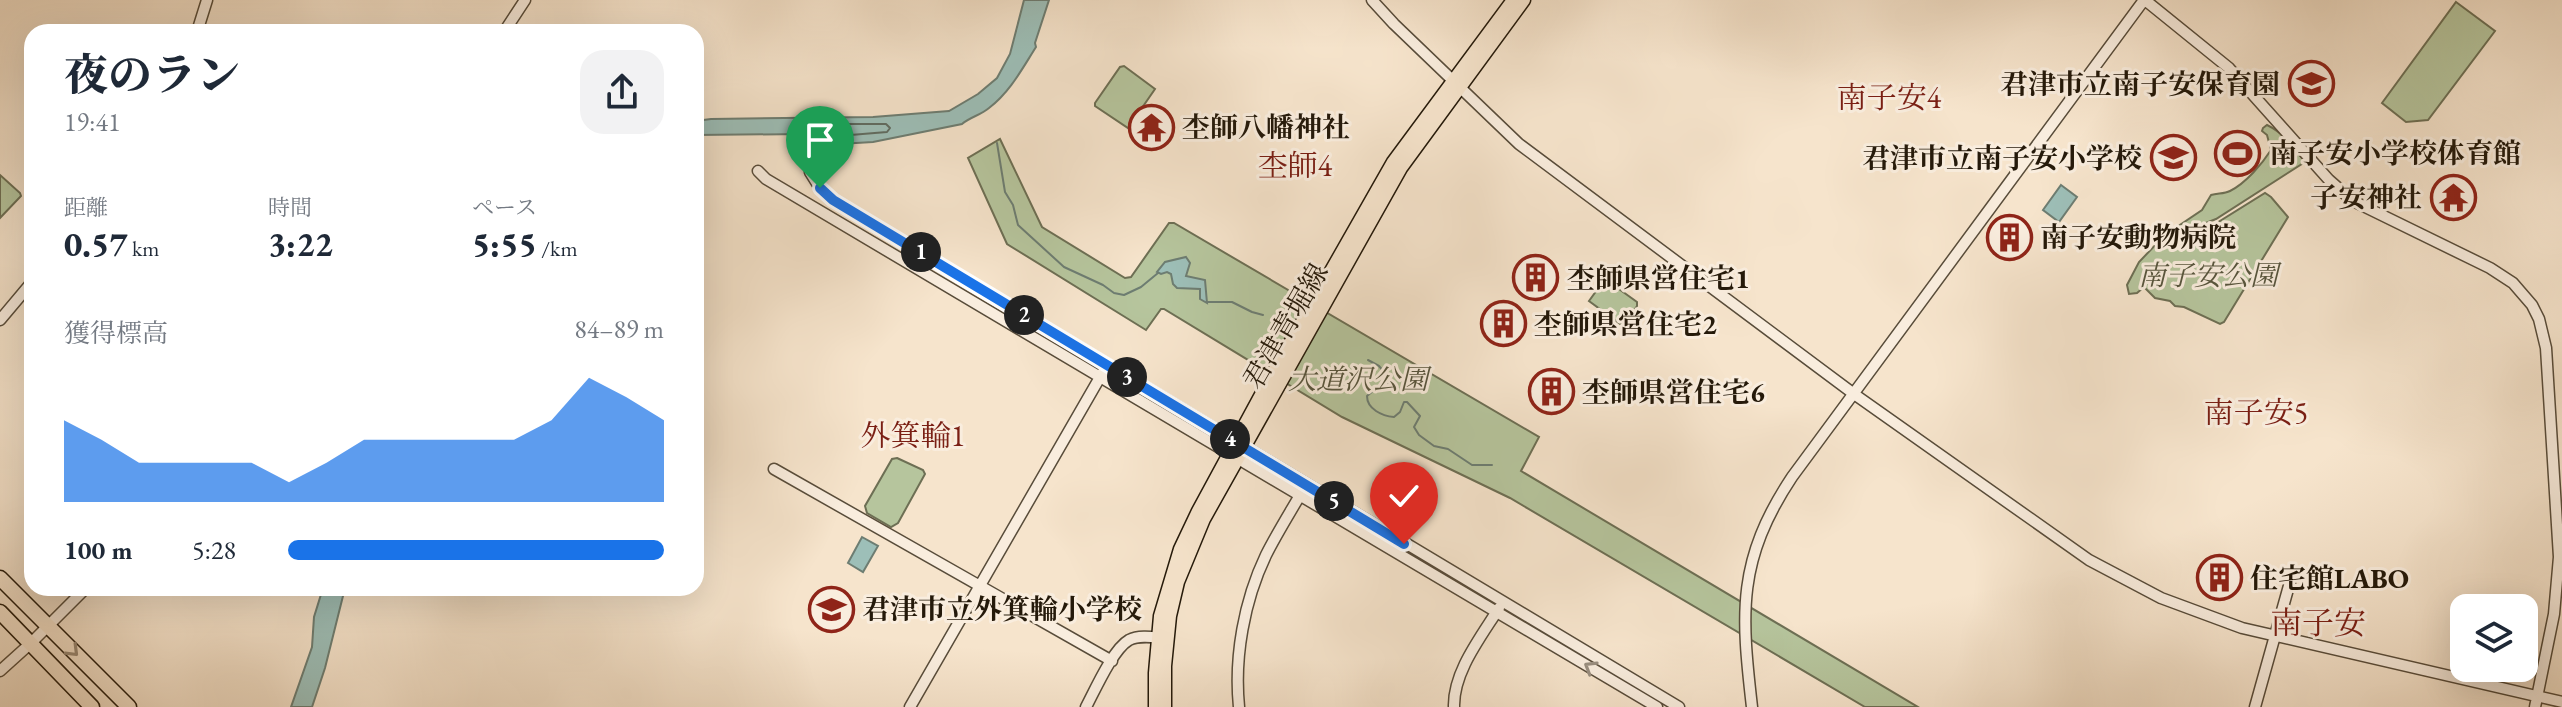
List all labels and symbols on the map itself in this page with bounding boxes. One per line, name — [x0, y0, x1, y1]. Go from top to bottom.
school or university icon: 君津市立南子安保育園 — [2287, 60, 2335, 108]
place label: 君津市立南子安保育園 — [2000, 66, 2280, 102]
district label: 南子安4 — [1837, 78, 1942, 117]
temple icon: 杢師八幡神社 — [1127, 103, 1175, 151]
pin — [786, 106, 854, 188]
place label: 杢師八幡神社 — [1182, 109, 1350, 145]
sports icon: 南子安小学校体育館 — [2214, 129, 2262, 177]
school or university icon: 君津市立南子安小学校 — [2149, 134, 2197, 182]
place label: 南子安小学校体育館 — [2269, 135, 2521, 171]
place label: 君津市立南子安小学校 — [1862, 140, 2142, 176]
district label: 杢師4 — [1258, 146, 1333, 185]
temple icon: 子安神社 — [2429, 173, 2477, 221]
place label: 子安神社 — [2310, 179, 2422, 215]
building icon: 南子安動物病院 — [1985, 213, 2033, 261]
place label: 南子安動物病院 — [2040, 219, 2236, 255]
pin: 1 — [901, 232, 941, 272]
building icon: 杢師県営住宅1 — [1512, 254, 1560, 302]
street label: 君津青堀線 — [1234, 256, 1336, 396]
park label: 南子安公園 — [2138, 257, 2282, 293]
place label: 杢師県営住宅1 — [1567, 260, 1750, 296]
pin: 2 — [1004, 295, 1044, 335]
building icon: 杢師県営住宅2 — [1479, 300, 1527, 348]
place label: 杢師県営住宅2 — [1534, 306, 1717, 342]
pin: 3 — [1107, 357, 1147, 397]
park label: 大道沢公園 — [1288, 361, 1432, 397]
building icon: 杢師県営住宅6 — [1527, 368, 1575, 416]
place label: 杢師県営住宅6 — [1582, 374, 1765, 410]
district label: 南子安5 — [2204, 393, 2308, 432]
district label: 外箕輪1 — [861, 416, 965, 455]
pin: 4 — [1210, 419, 1250, 459]
pin — [1370, 462, 1438, 544]
pin: 5 — [1314, 481, 1354, 521]
building icon: 住宅館LABO — [2195, 554, 2243, 602]
place label: 住宅館LABO — [2250, 560, 2409, 596]
school or university icon: 君津市立外箕輪小学校 — [807, 585, 855, 633]
place label: 君津市立外箕輪小学校 — [862, 591, 1142, 627]
district label: 南子安 — [2270, 602, 2366, 644]
one-way arrow — [64, 642, 78, 656]
one-way arrow — [1584, 661, 1599, 677]

